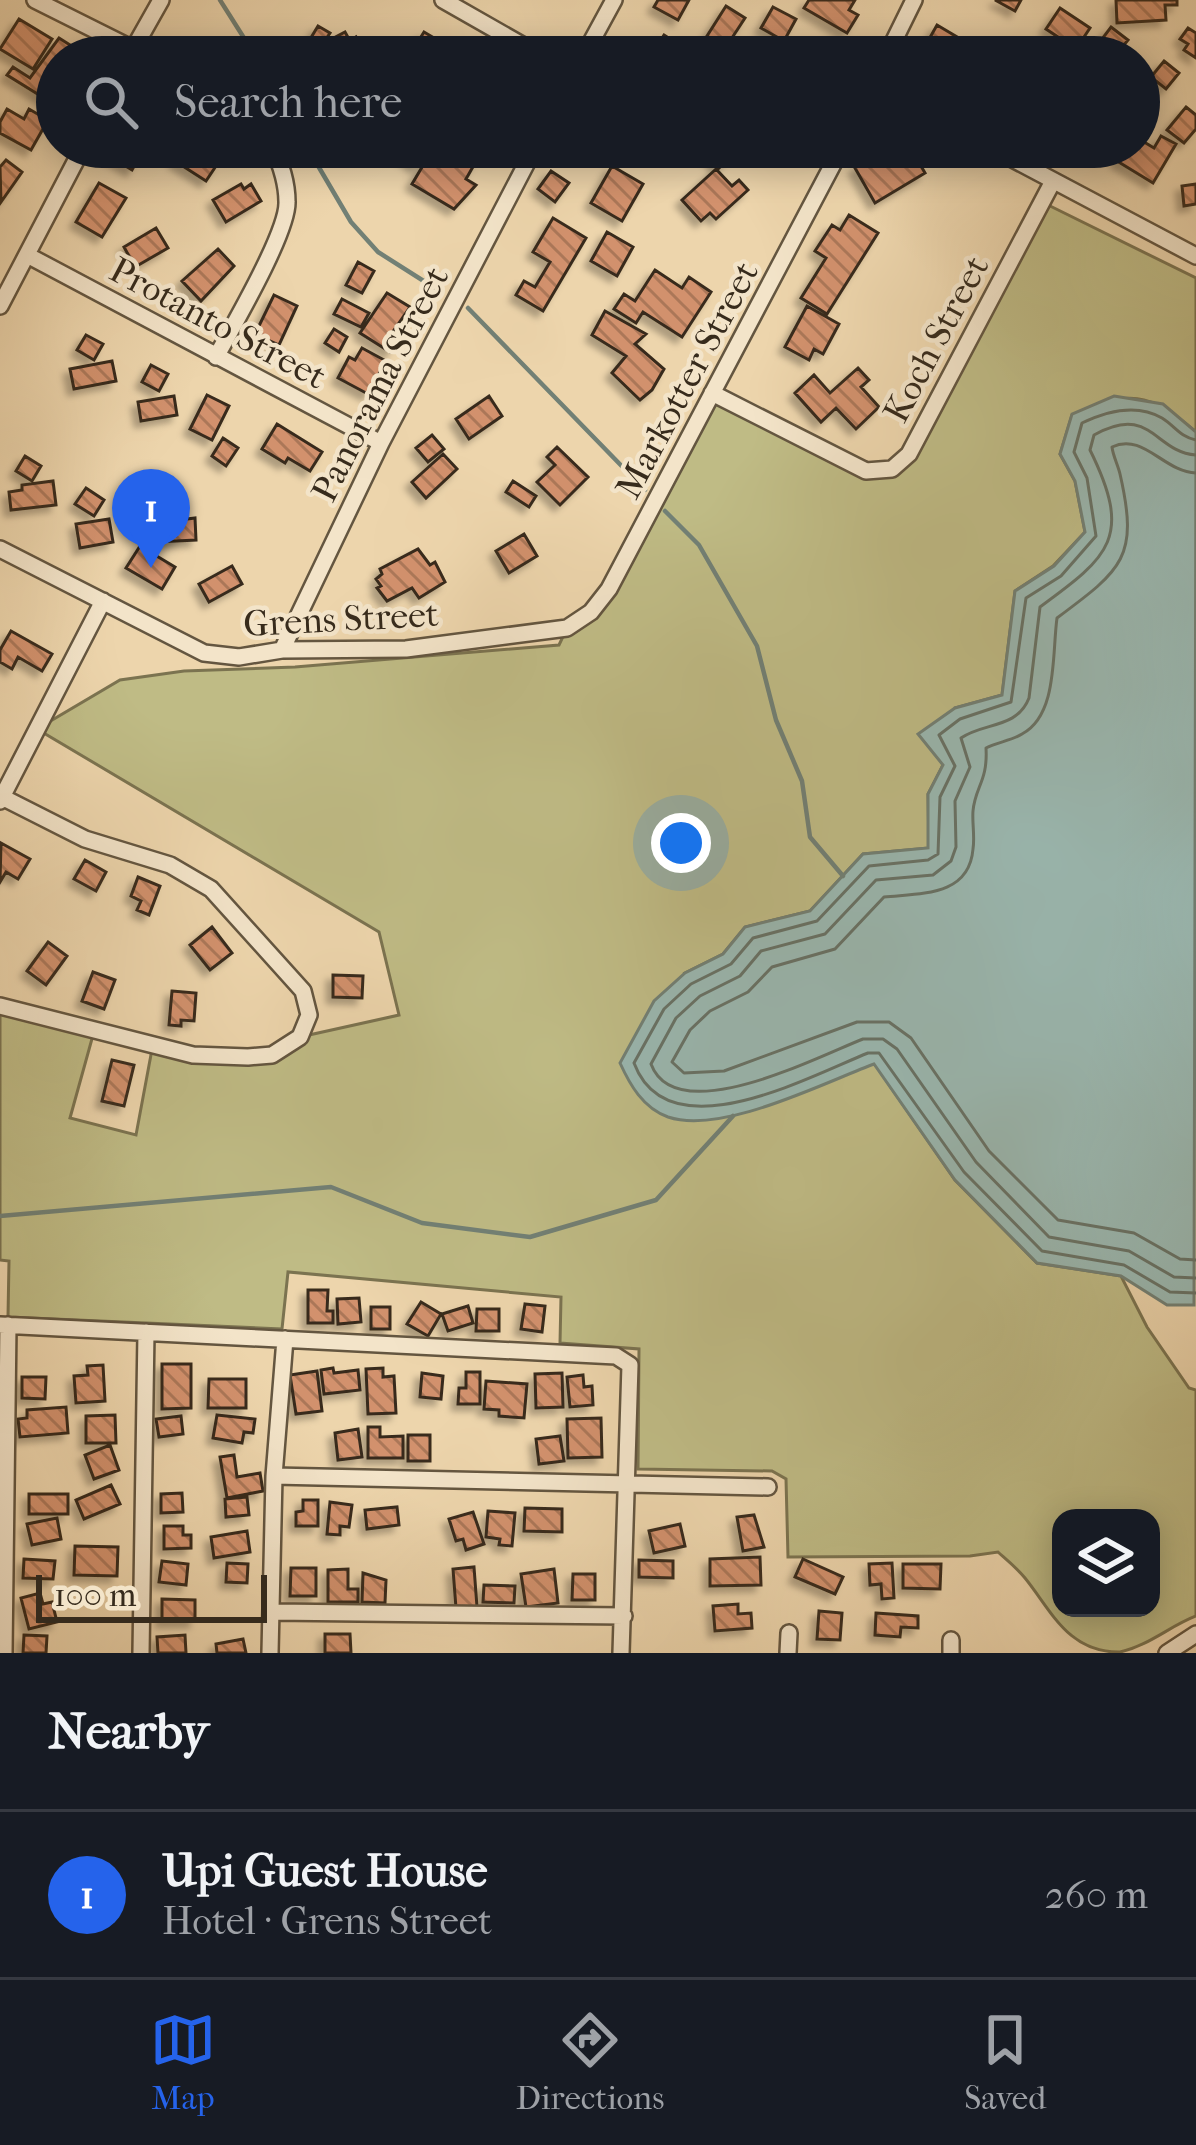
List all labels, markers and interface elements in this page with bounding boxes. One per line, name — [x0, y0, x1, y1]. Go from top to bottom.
search box — [36, 36, 1160, 168]
icon: search — [78, 69, 144, 135]
text: Search here — [174, 76, 402, 129]
street label: Protanto Street — [103, 248, 333, 398]
street label: Koch Street — [875, 248, 997, 429]
street label: Markotter Street — [607, 254, 767, 506]
street label: Panorama Street — [303, 259, 457, 508]
pin: 1 — [112, 469, 190, 568]
street label: Grens Street — [242, 593, 440, 645]
your location — [651, 813, 711, 873]
map controls — [1052, 1509, 1160, 1617]
button: layers — [1052, 1509, 1160, 1617]
scale bar — [36, 1569, 267, 1622]
text: 100 m — [54, 1576, 137, 1615]
text: Nearby — [48, 1701, 209, 1761]
text: Upi Guest House — [162, 1845, 488, 1898]
text: 1 — [80, 1872, 94, 1918]
text: 260 m — [1045, 1872, 1148, 1918]
text: Hotel · Grens Street — [162, 1898, 492, 1944]
tab: Map — [150, 2007, 216, 2118]
tab: Directions — [516, 2007, 664, 2118]
tab: Saved — [964, 2007, 1046, 2118]

